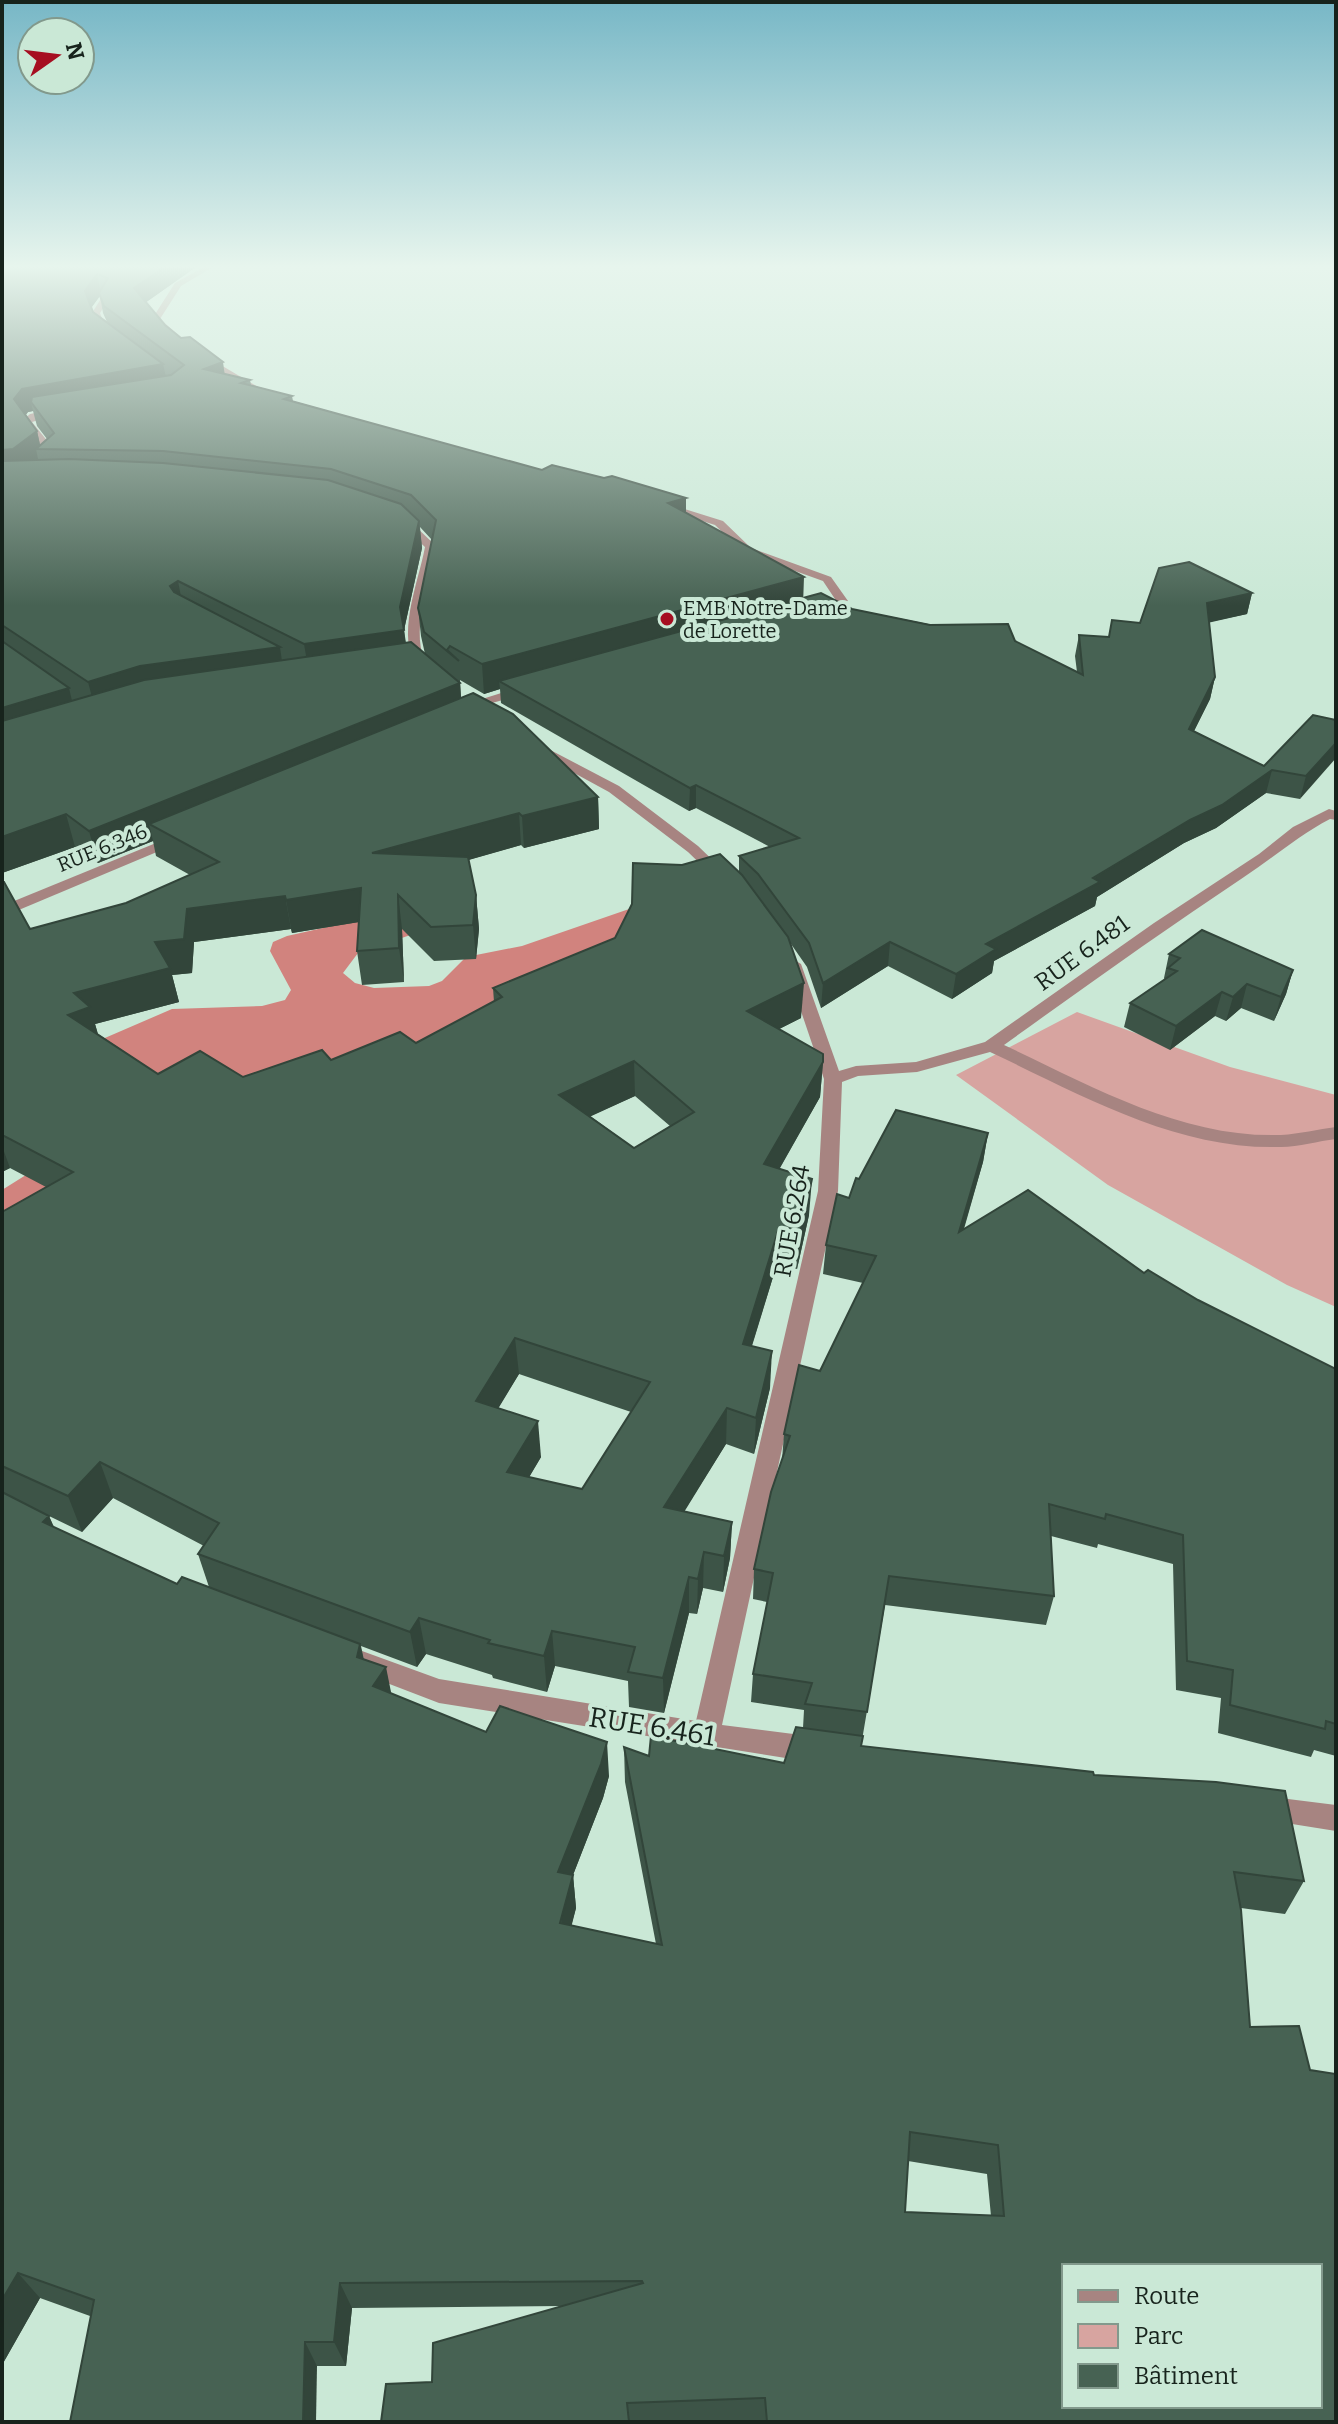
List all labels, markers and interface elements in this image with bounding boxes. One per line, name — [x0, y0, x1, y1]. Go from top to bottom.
north arrow — [16, 16, 96, 96]
text: N — [60, 40, 90, 63]
place label: EMB Notre-Dame de Lorette — [683, 596, 848, 643]
marker: EMB Notre-Dame de Lorette — [658, 610, 676, 628]
street label: RUE 6.346 — [54, 819, 150, 877]
street label: RUE 6.481 — [1029, 909, 1135, 997]
street label: RUE 6.264 — [768, 1163, 816, 1279]
street label: RUE 6.461 — [587, 1700, 718, 1753]
legend — [1062, 2264, 1322, 2408]
text: Route — [1134, 2282, 1199, 2310]
text: Parc — [1134, 2322, 1183, 2350]
text: Bâtiment — [1134, 2362, 1238, 2390]

